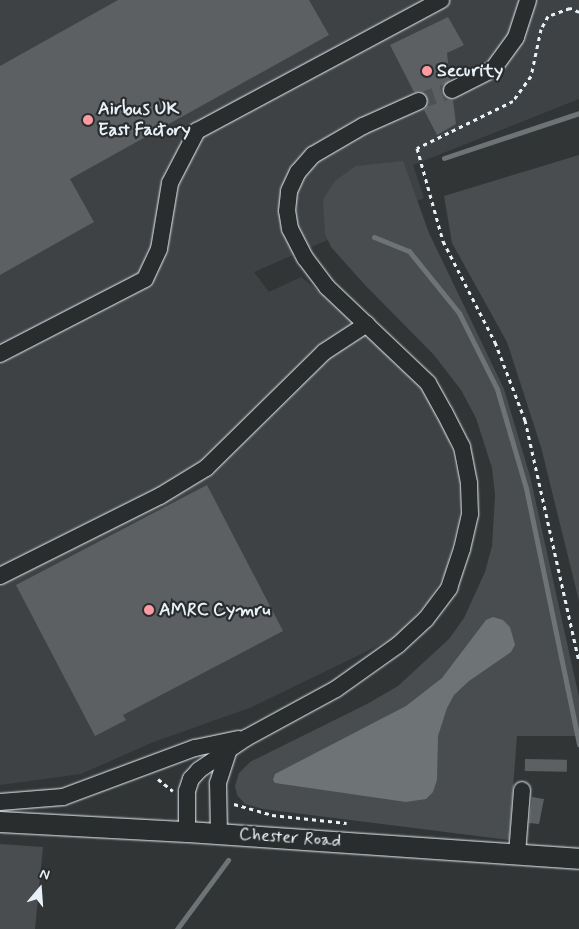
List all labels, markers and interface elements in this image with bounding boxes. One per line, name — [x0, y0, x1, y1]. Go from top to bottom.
place label: Security — [437, 60, 503, 82]
marker: Security — [421, 65, 433, 77]
place label: Airbus UK East Factory — [98, 99, 191, 142]
marker: Airbus UK East Factory — [82, 114, 94, 126]
place label: AMRC Cymru — [159, 599, 270, 621]
marker: AMRC Cymru — [143, 604, 155, 616]
street label: Chester Road — [239, 824, 341, 852]
north arrow — [15, 864, 65, 914]
text: N — [37, 865, 52, 885]

